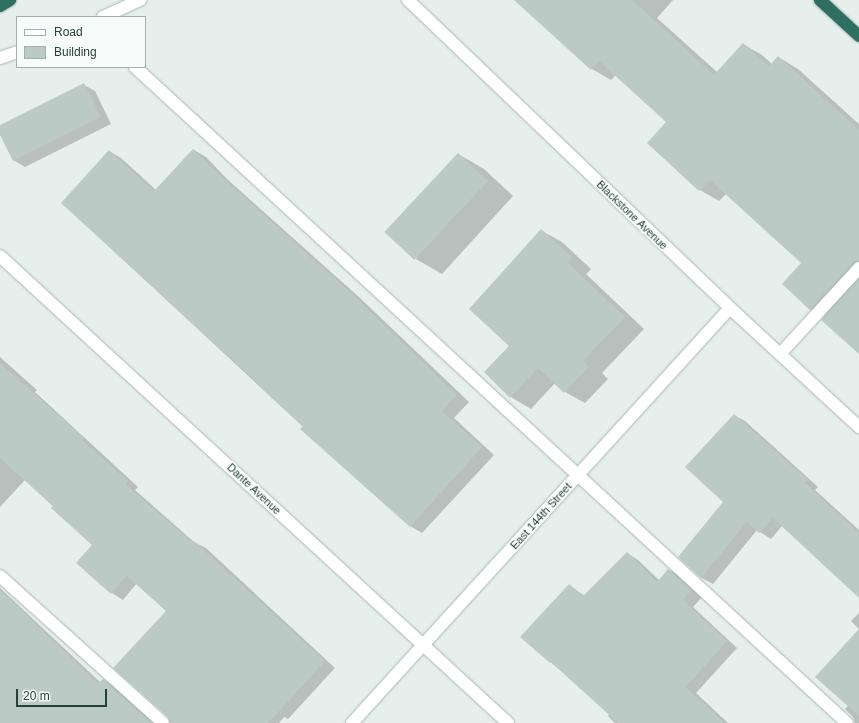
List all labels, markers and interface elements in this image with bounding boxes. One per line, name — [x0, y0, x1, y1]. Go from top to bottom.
legend — [16, 16, 146, 68]
text: Road — [54, 25, 83, 39]
text: Building — [54, 45, 97, 59]
street label: Blackstone Avenue — [594, 178, 670, 252]
street label: Dante Avenue — [224, 460, 284, 518]
street label: East 144th Street — [508, 480, 574, 552]
scale bar — [18, 681, 109, 707]
text: 20 m — [23, 689, 50, 703]

